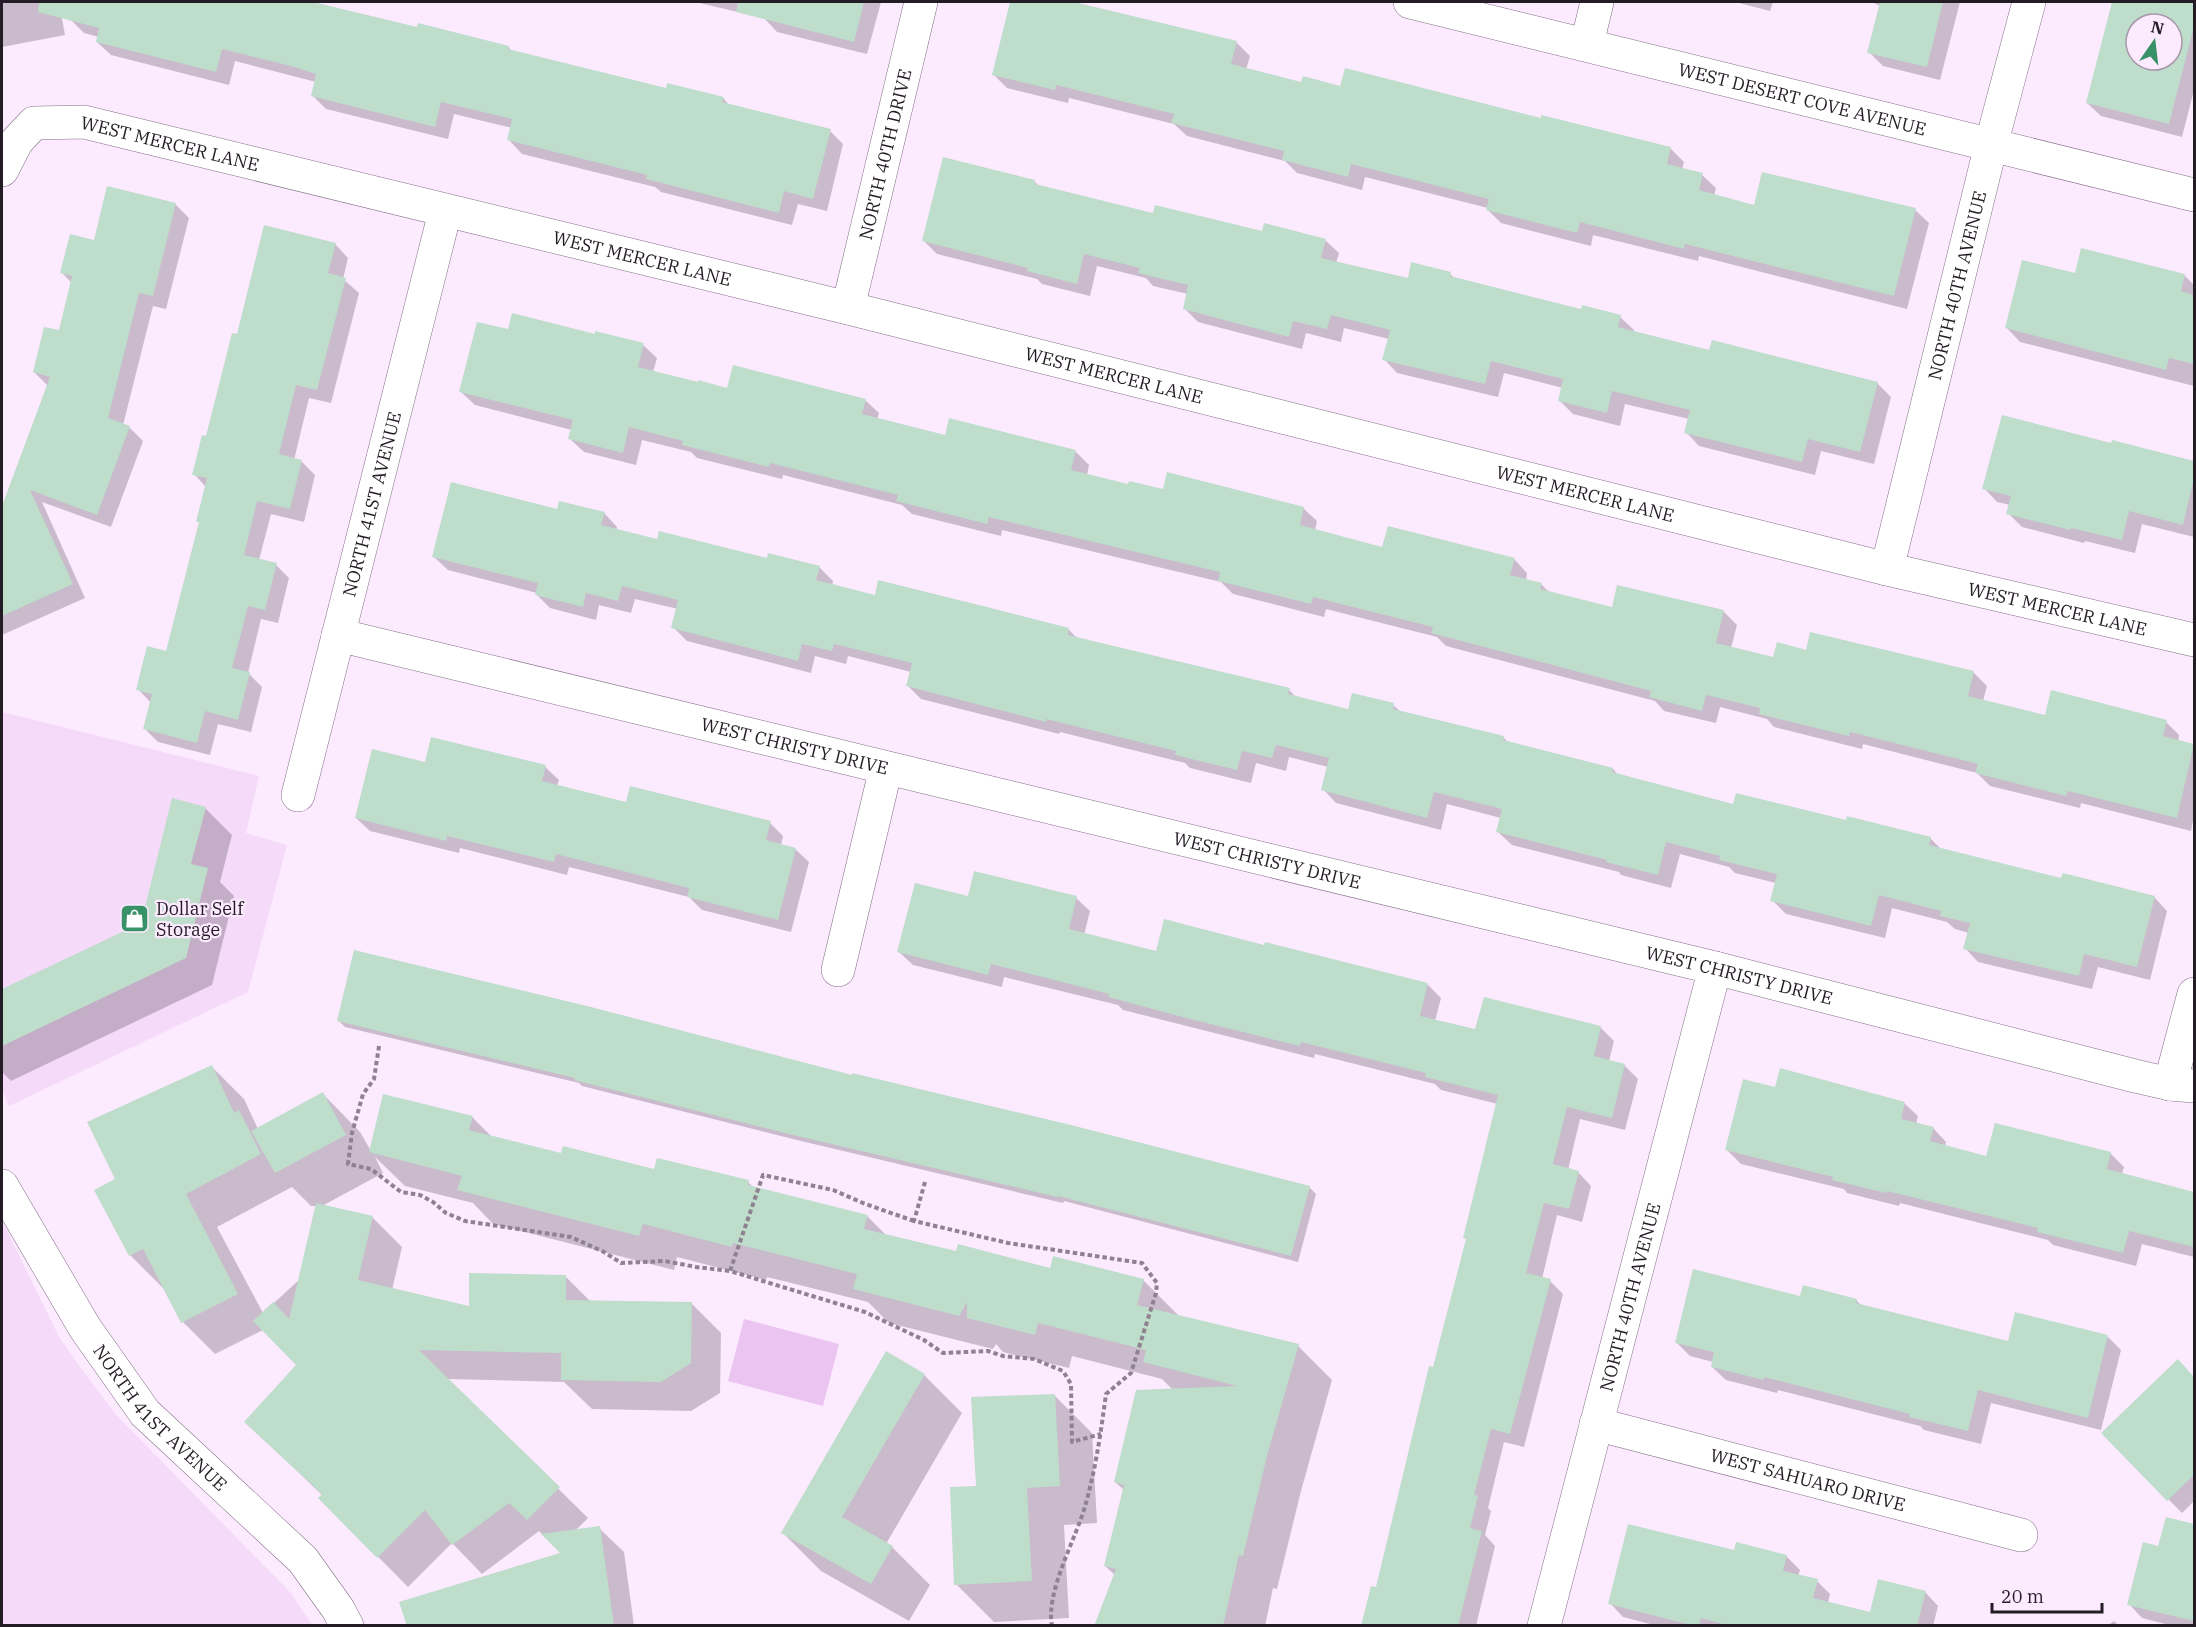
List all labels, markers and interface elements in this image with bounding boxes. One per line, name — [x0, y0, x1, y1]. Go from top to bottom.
north arrow — [2124, 12, 2184, 72]
text: N — [2149, 16, 2166, 39]
street label: WEST DESERT COVE AVENUE — [1676, 57, 1929, 140]
street label: NORTH 40TH DRIVE — [853, 67, 916, 242]
street label: WEST MERCER LANE — [79, 110, 262, 176]
street label: NORTH 40TH AVENUE — [1922, 188, 1991, 382]
street label: WEST MERCER LANE — [551, 225, 734, 291]
street label: WEST MERCER LANE — [1023, 341, 1205, 408]
street label: NORTH 41ST AVENUE — [337, 409, 406, 599]
street label: WEST MERCER LANE — [1494, 460, 1677, 527]
street label: WEST MERCER LANE — [1966, 577, 2149, 640]
street label: WEST CHRISTY DRIVE — [699, 712, 891, 779]
street label: WEST CHRISTY DRIVE — [1171, 826, 1363, 893]
place label: Dollar Self Storage — [156, 897, 245, 941]
shop icon: Dollar Self Storage — [119, 902, 151, 934]
street label: WEST CHRISTY DRIVE — [1644, 940, 1835, 1009]
street label: NORTH 40TH AVENUE — [1594, 1200, 1665, 1394]
street label: NORTH 41ST AVENUE — [88, 1340, 232, 1495]
street label: WEST SAHUARO DRIVE — [1708, 1443, 1908, 1516]
scale bar — [1992, 1576, 2102, 1614]
text: 20 m — [2001, 1585, 2044, 1608]

